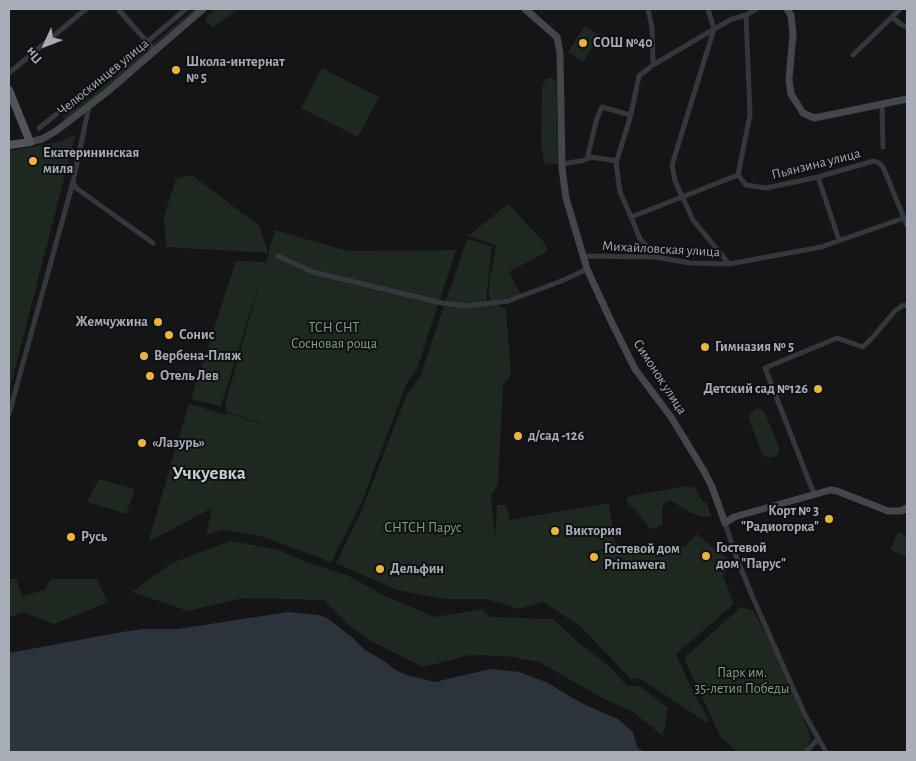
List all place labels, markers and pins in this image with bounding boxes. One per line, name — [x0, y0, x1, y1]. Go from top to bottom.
place label: СОШ №40 — [593, 35, 652, 51]
marker: СОШ №40 — [577, 37, 589, 49]
place label: Школа-интернат № 5 — [186, 54, 285, 86]
marker: Школа-интернат № 5 — [170, 64, 182, 76]
place label: Екатерининская миля — [43, 145, 139, 178]
marker: Екатерининская миля — [27, 155, 39, 167]
place label: Жемчужина — [76, 314, 148, 330]
marker: Жемчужина — [152, 316, 164, 328]
place label: Сонис — [179, 327, 214, 343]
marker: Сонис — [163, 329, 175, 341]
place label: Гимназия № 5 — [715, 339, 794, 355]
marker: Гимназия № 5 — [699, 341, 711, 353]
place label: Вербена-Пляж — [154, 348, 241, 364]
marker: Вербена-Пляж — [138, 350, 150, 362]
place label: Отель Лев — [160, 368, 219, 384]
marker: Отель Лев — [144, 370, 156, 382]
place label: Детский сад №126 — [703, 381, 808, 397]
marker: Детский сад №126 — [812, 383, 824, 395]
place label: д/сад -126 — [528, 428, 584, 444]
marker: д/сад -126 — [512, 430, 524, 442]
place label: «Лазурь» — [152, 435, 205, 451]
marker: «Лазурь» — [136, 437, 148, 449]
place label: Корт № 3 "Радиогорка" — [741, 503, 819, 536]
marker: Корт № 3 "Радиогорка" — [823, 513, 835, 525]
place label: Виктория — [565, 523, 622, 539]
marker: Виктория — [549, 525, 561, 537]
place label: Русь — [81, 529, 107, 545]
marker: Русь — [65, 531, 77, 543]
place label: Гостевой дом "Парус" — [716, 540, 786, 572]
place label: Гостевой дом Primawera — [604, 541, 680, 574]
marker: Гостевой дом "Парус" — [700, 550, 712, 562]
marker: Гостевой дом Primawera — [588, 551, 600, 563]
place label: Дельфин — [390, 561, 444, 577]
marker: Дельфин — [374, 563, 386, 575]

